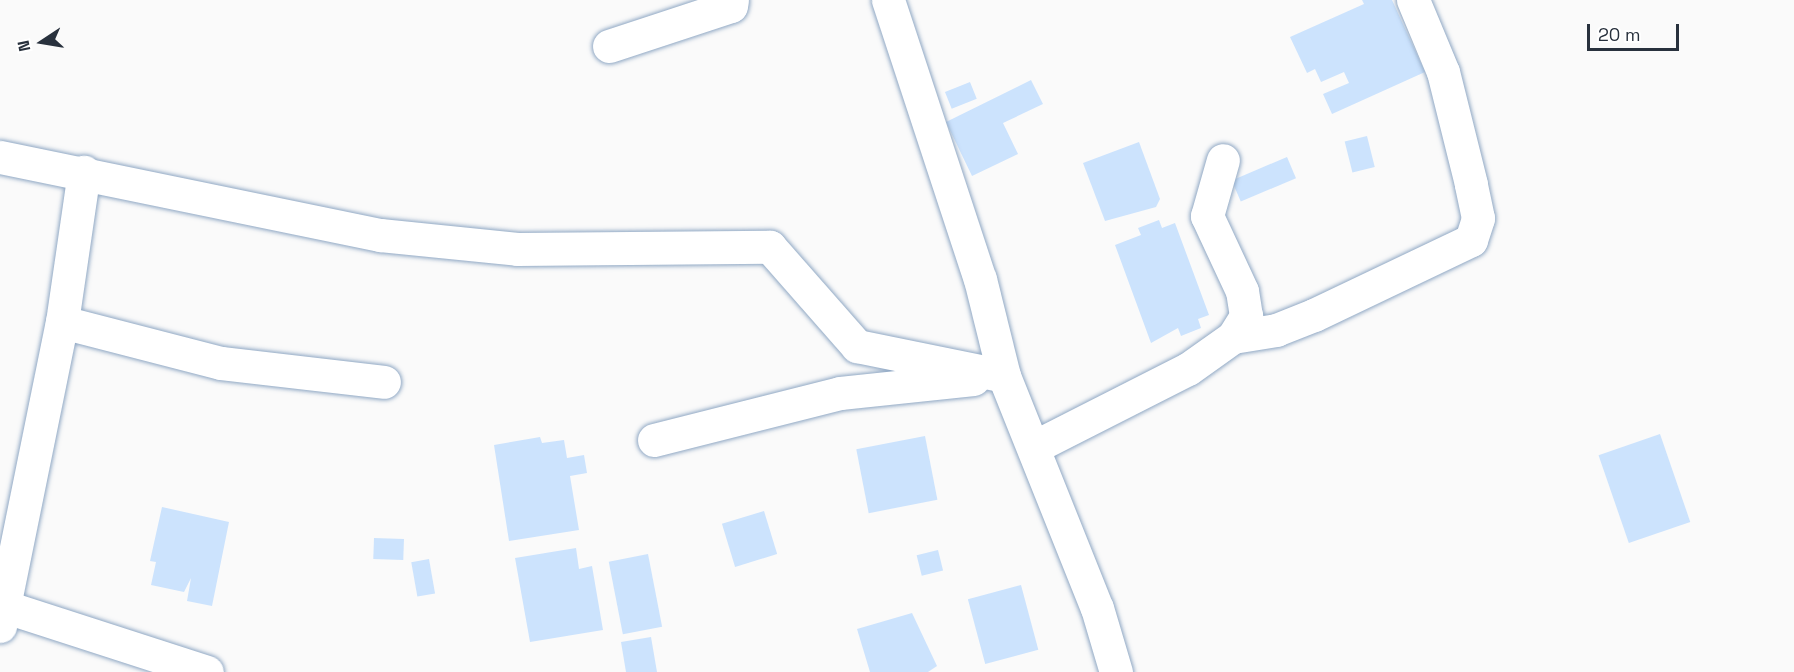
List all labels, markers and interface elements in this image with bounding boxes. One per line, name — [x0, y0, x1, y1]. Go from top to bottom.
north arrow — [12, 12, 72, 72]
scale bar — [1590, 12, 1682, 50]
text: 20 m — [1598, 23, 1641, 46]
text: N — [13, 38, 35, 53]

